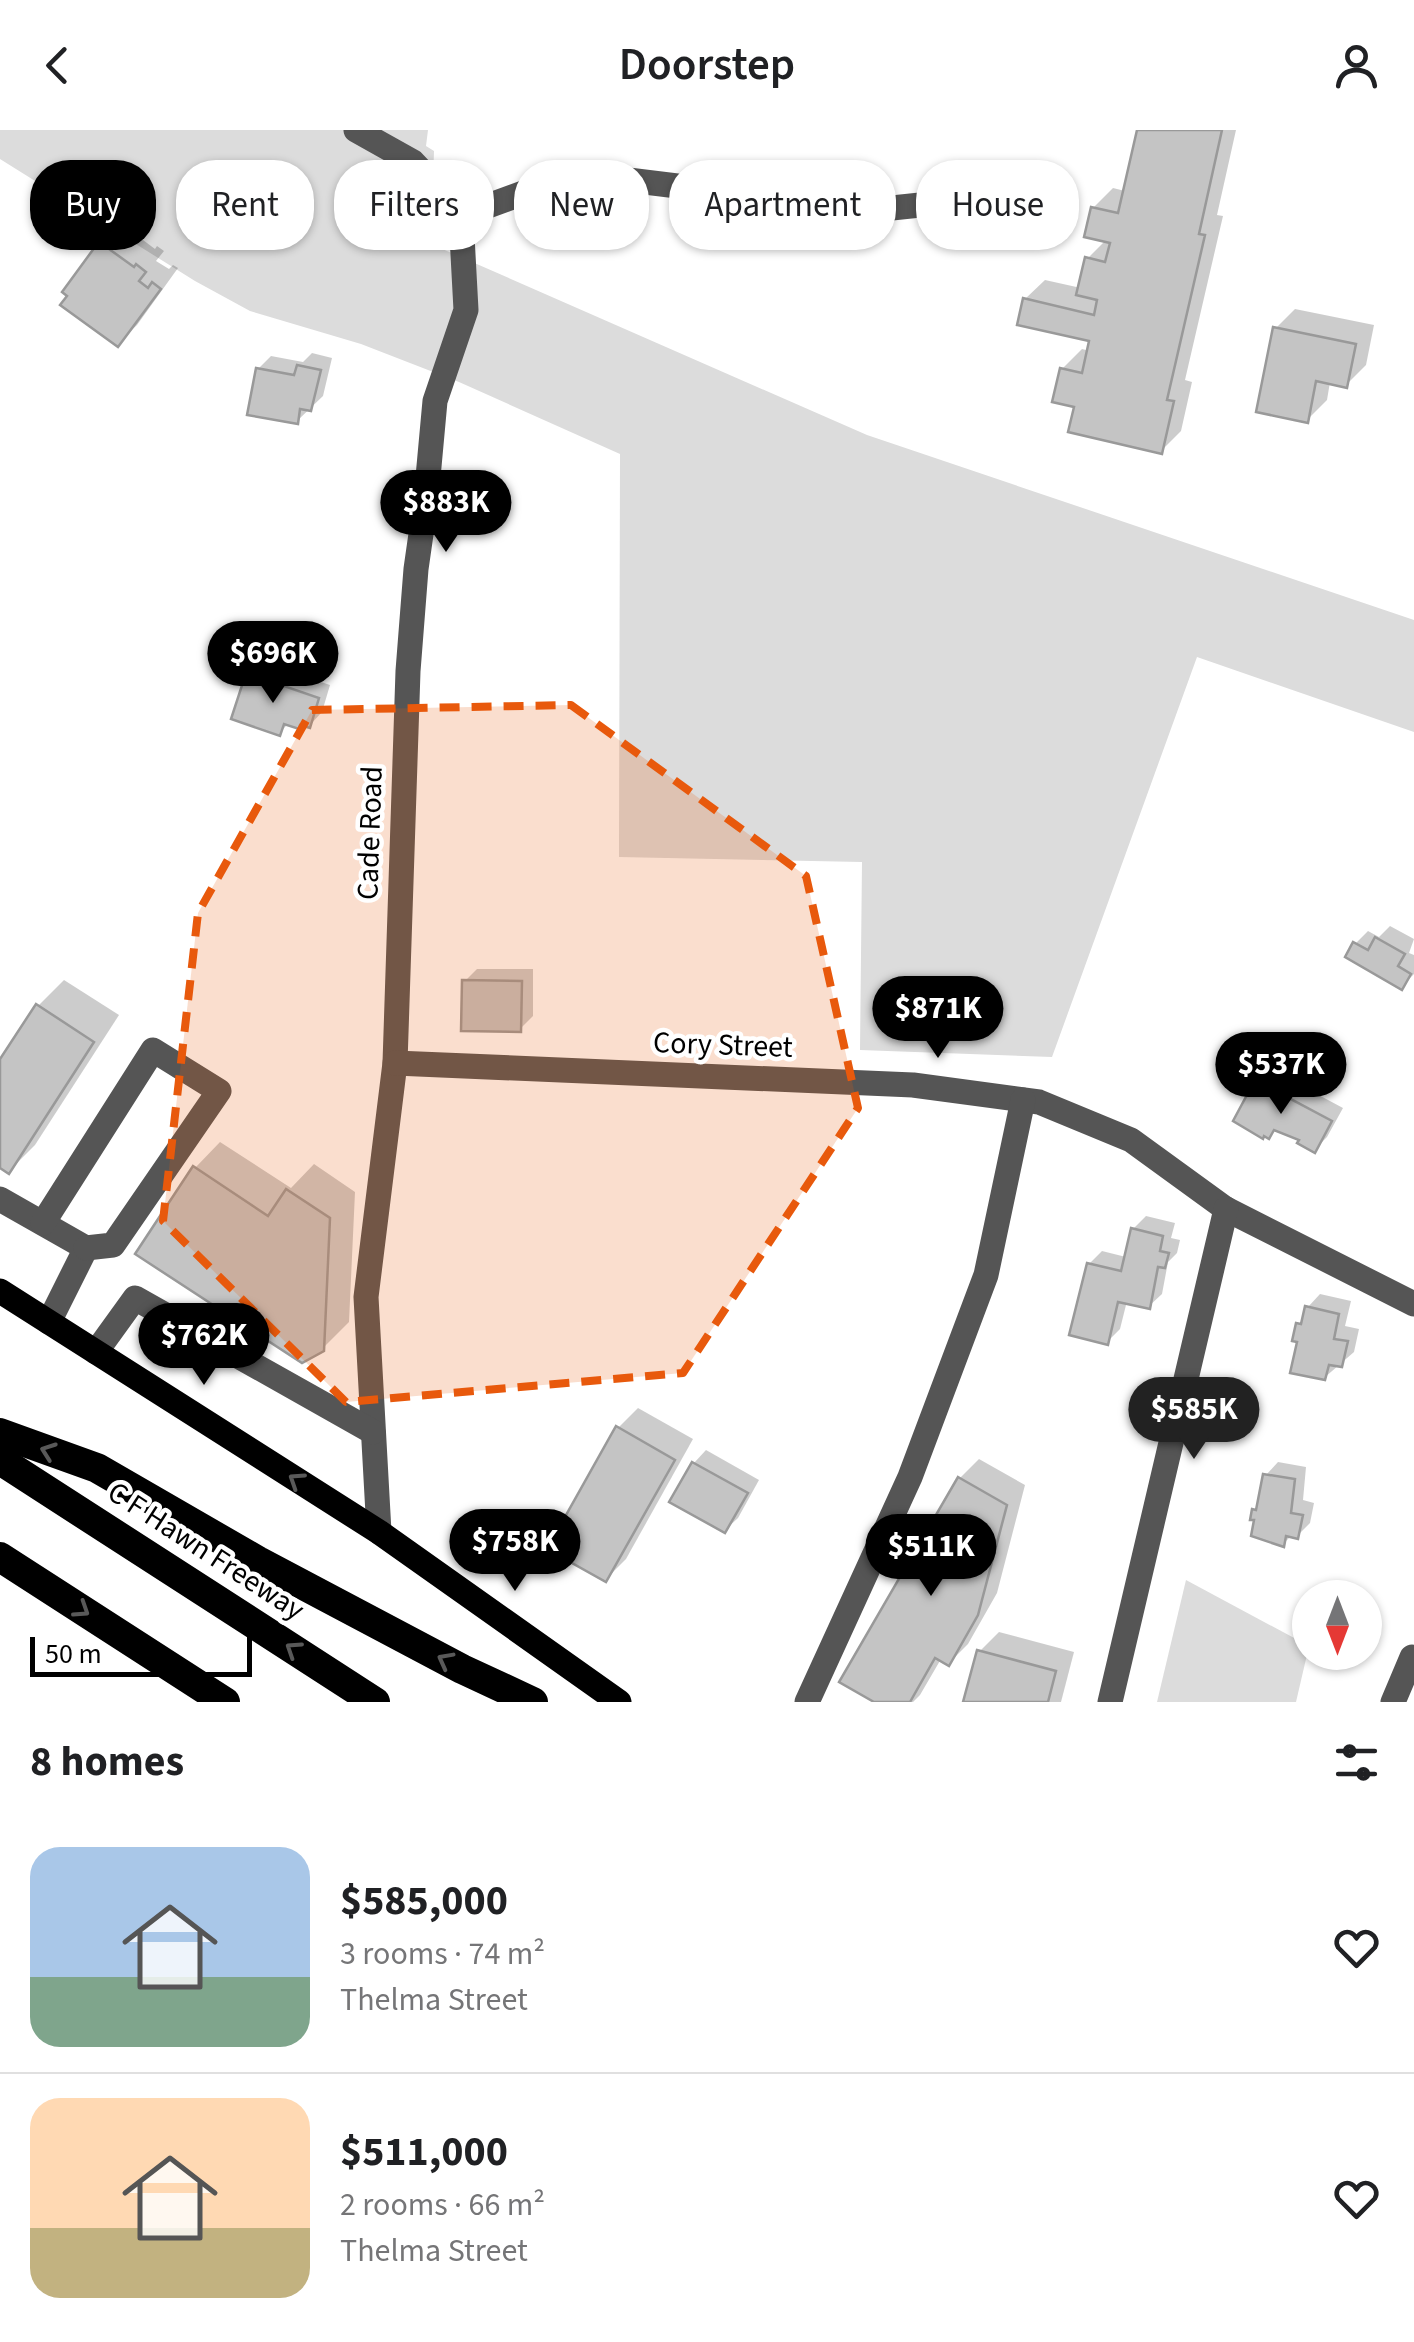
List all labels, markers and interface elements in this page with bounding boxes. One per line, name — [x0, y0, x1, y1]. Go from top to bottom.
text: Doorstep — [619, 33, 795, 97]
icon: back — [30, 38, 85, 93]
icon: person — [1329, 38, 1384, 93]
chip: Buy — [30, 160, 156, 250]
chip: Rent — [176, 160, 314, 250]
chip: Filters — [334, 160, 494, 250]
chip: New — [514, 160, 649, 250]
chip: Apartment — [669, 160, 896, 250]
chip: House — [916, 160, 1079, 250]
pin: $883K — [376, 470, 516, 555]
text: $883K — [402, 479, 490, 525]
pin: $696K — [203, 621, 343, 706]
text: $696K — [229, 630, 317, 676]
street label: Cade Road — [346, 765, 394, 901]
pin: $871K — [868, 976, 1008, 1061]
text: $871K — [894, 985, 982, 1031]
street label: Cory Street — [652, 1021, 794, 1069]
pin: $537K — [1211, 1032, 1351, 1117]
text: $537K — [1237, 1041, 1325, 1087]
pin: $762K — [134, 1303, 274, 1388]
text: $762K — [160, 1312, 248, 1358]
pin: $585K — [1124, 1377, 1264, 1462]
text: $585K — [1150, 1386, 1238, 1432]
one-way arrow — [41, 1442, 58, 1463]
street label: C F Hawn Freeway — [99, 1471, 313, 1631]
one-way arrow — [289, 1473, 307, 1492]
pin: $758K — [445, 1509, 585, 1594]
pin: $511K — [861, 1514, 1001, 1599]
text: $758K — [471, 1518, 559, 1564]
text: $511K — [887, 1523, 975, 1569]
north arrow — [1292, 1580, 1382, 1670]
map controls — [1292, 1580, 1382, 1670]
one-way arrow — [71, 1597, 89, 1616]
scale bar — [30, 1632, 252, 1676]
text: 50 m — [45, 1634, 102, 1674]
one-way arrow — [286, 1643, 304, 1662]
one-way arrow — [437, 1652, 455, 1672]
text: 8 homes — [30, 1732, 184, 1792]
icon: filters — [1329, 1735, 1384, 1790]
text: $585,000 — [340, 1871, 508, 1931]
icon: home — [110, 1887, 230, 2007]
icon: heart — [1329, 1920, 1384, 1975]
text: 3 rooms · 74 m² — [340, 1931, 545, 1977]
text: Thelma Street — [340, 1977, 528, 2023]
text: $511,000 — [340, 2122, 508, 2182]
icon: home — [110, 2138, 230, 2258]
icon: heart — [1329, 2171, 1384, 2226]
text: 2 rooms · 66 m² — [340, 2182, 545, 2228]
text: Thelma Street — [340, 2228, 528, 2274]

